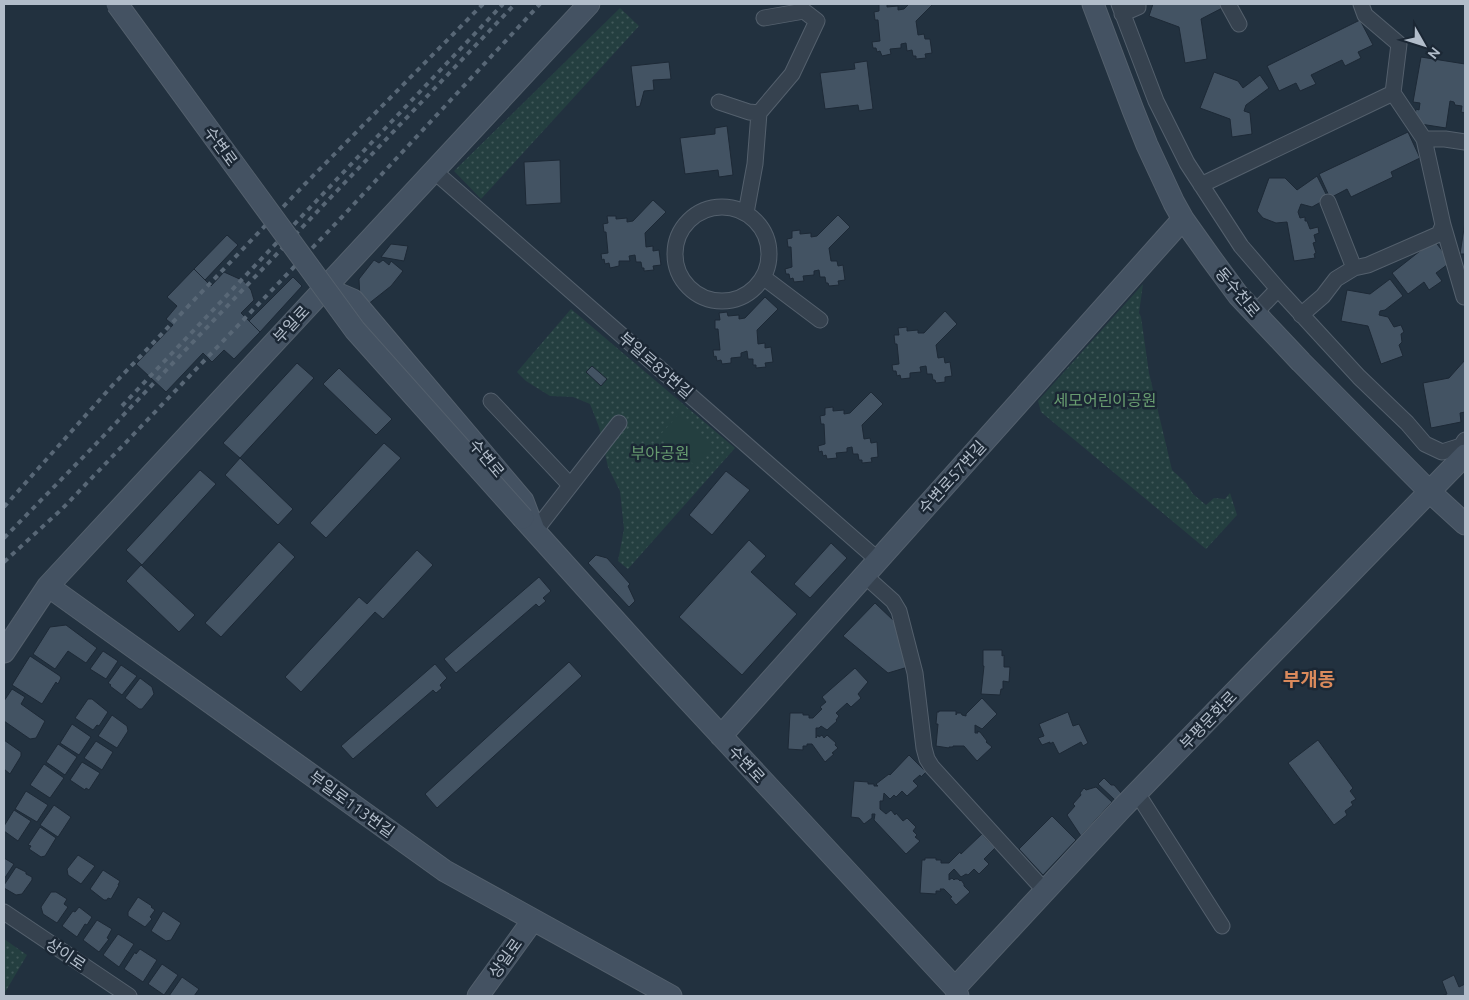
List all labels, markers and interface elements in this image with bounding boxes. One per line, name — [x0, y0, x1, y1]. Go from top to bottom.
north arrow — [1399, 20, 1449, 70]
text: N — [1425, 44, 1444, 62]
street label: 수변로 — [201, 123, 241, 169]
street label: 동수천로 — [1212, 264, 1264, 321]
street label: 부일로 — [269, 302, 313, 346]
street label: 부일로83번길 — [616, 328, 696, 402]
park label: 세모어린이공원 — [1053, 391, 1157, 409]
street label: 수변로 — [466, 435, 508, 481]
street label: 수변로57번길 — [915, 437, 989, 517]
park label: 부아공원 — [631, 444, 689, 462]
district label: 부개동 — [1283, 668, 1335, 690]
street label: 부평문화로 — [1176, 687, 1240, 753]
street label: 수변로 — [725, 742, 769, 786]
street label: 부일로113번길 — [306, 767, 398, 841]
street label: 상이로 — [43, 934, 90, 974]
street label: 상일로 — [485, 935, 525, 981]

